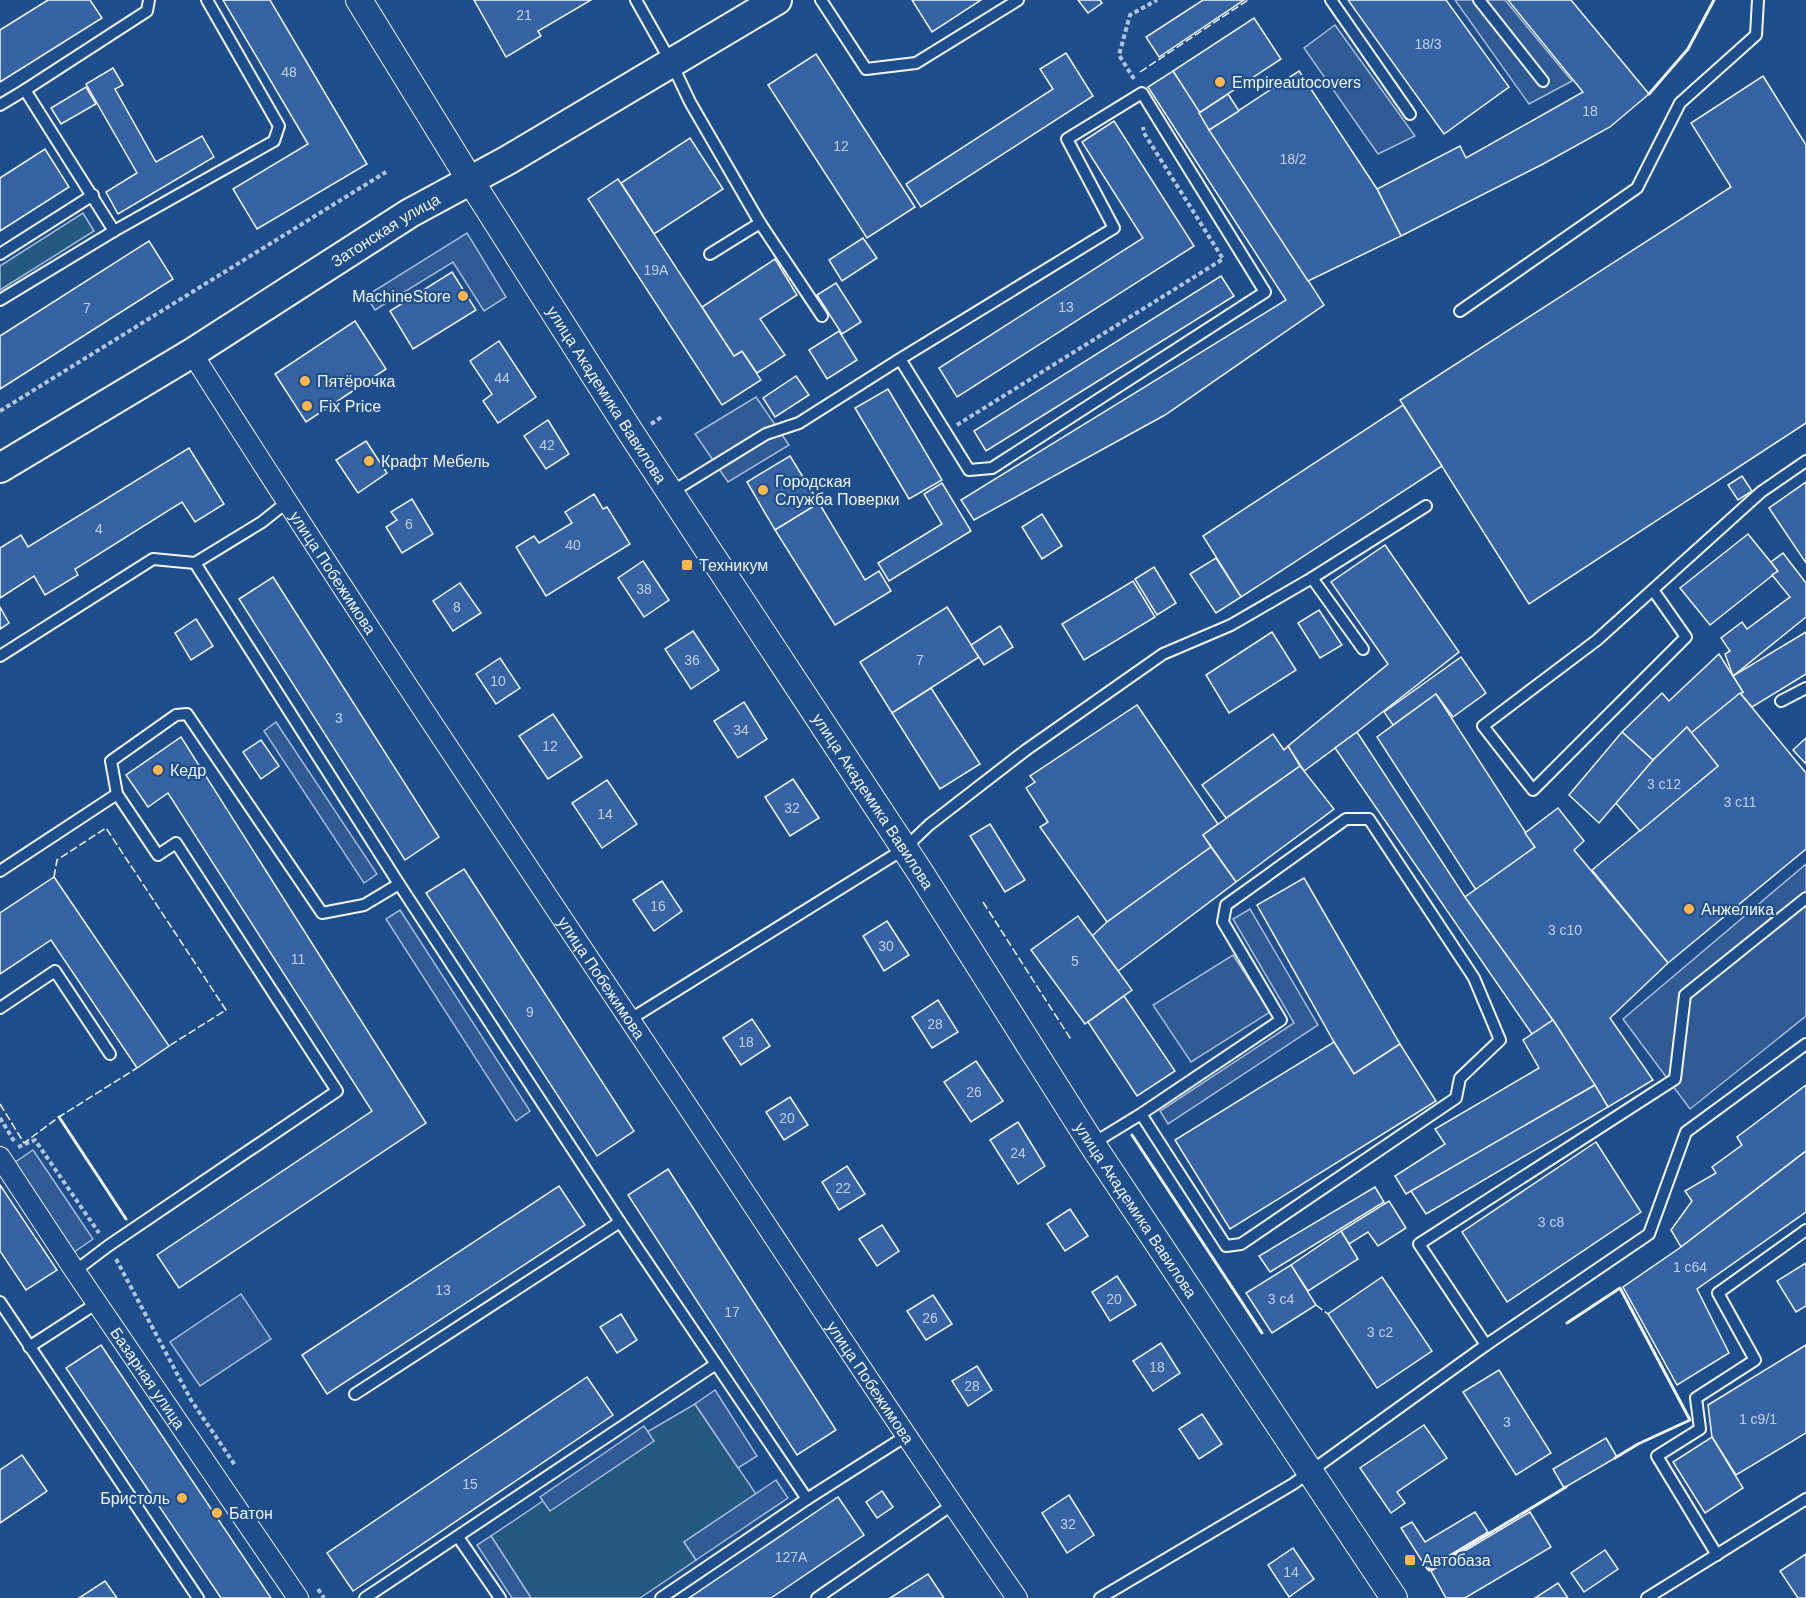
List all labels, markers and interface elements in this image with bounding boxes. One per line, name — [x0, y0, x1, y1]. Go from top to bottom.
house number: 21 — [516, 7, 532, 23]
house number: 18/3 — [1414, 36, 1442, 52]
house number: 48 — [281, 64, 297, 80]
place label: Empireautocovers — [1232, 74, 1361, 91]
marker: Empireautocovers — [1213, 75, 1227, 89]
house number: 18 — [1582, 103, 1598, 119]
house number: 12 — [833, 138, 849, 154]
house number: 18/2 — [1279, 151, 1307, 167]
street label: Затонская улица — [328, 190, 443, 270]
house number: 19А — [644, 262, 669, 278]
place label: MachineStore — [352, 288, 451, 305]
marker: MachineStore — [456, 289, 470, 303]
house number: 13 — [1058, 299, 1074, 315]
house number: 7 — [83, 300, 91, 316]
street label: улица Академика Вавилова — [544, 303, 670, 486]
house number: 44 — [494, 370, 510, 386]
place label: Пятёрочка — [317, 373, 396, 390]
marker: Пятёрочка — [298, 374, 312, 388]
place label: Fix Price — [319, 398, 381, 415]
marker: Fix Price — [300, 399, 314, 413]
house number: 42 — [539, 437, 555, 453]
place label: Крафт Мебель — [381, 453, 490, 470]
marker: Крафт Мебель — [362, 454, 376, 468]
place label: Городская Служба Поверки — [775, 473, 900, 508]
marker: Городская Служба Поверки — [756, 483, 770, 497]
street label: улица Побежимова — [287, 508, 380, 637]
house number: 6 — [405, 516, 413, 532]
house number: 4 — [95, 521, 103, 537]
house number: 40 — [565, 537, 581, 553]
place label: Техникум — [699, 557, 768, 574]
marker: Техникум — [680, 558, 694, 572]
house number: 38 — [636, 581, 652, 597]
house number: 8 — [453, 599, 461, 615]
house number: 36 — [684, 652, 700, 668]
house number: 7 — [916, 652, 924, 668]
house number: 10 — [490, 673, 506, 689]
house number: 3 — [335, 710, 343, 726]
street label: улица Академика Вавилова — [809, 710, 937, 892]
house number: 34 — [733, 722, 749, 738]
house number: 12 — [542, 738, 558, 754]
place label: Кедр — [170, 762, 206, 779]
marker: Кедр — [151, 763, 165, 777]
house number: 3 с12 — [1647, 776, 1681, 792]
house number: 3 с11 — [1723, 794, 1757, 810]
house number: 32 — [784, 800, 800, 816]
house number: 14 — [597, 806, 613, 822]
house number: 16 — [650, 898, 666, 914]
place label: Анжелика — [1701, 901, 1774, 918]
marker: Анжелика — [1682, 902, 1696, 916]
street label: улица Побежимова — [555, 913, 649, 1042]
house number: 3 с10 — [1548, 922, 1582, 938]
house number: 30 — [878, 938, 894, 954]
house number: 11 — [291, 951, 305, 967]
house number: 5 — [1071, 953, 1079, 969]
house number: 9 — [526, 1004, 534, 1020]
house number: 28 — [927, 1016, 943, 1032]
house number: 18 — [738, 1034, 754, 1050]
house number: 26 — [966, 1084, 982, 1100]
house number: 20 — [779, 1110, 795, 1126]
street label: улица Академика Вавилова — [1072, 1119, 1200, 1301]
house number: 24 — [1010, 1145, 1026, 1161]
house number: 22 — [835, 1180, 851, 1196]
house number: 3 с8 — [1538, 1214, 1564, 1230]
house number: 1 с64 — [1673, 1259, 1707, 1275]
house number: 13 — [435, 1282, 451, 1298]
house number: 20 — [1106, 1291, 1122, 1307]
house number: 3 с4 — [1268, 1291, 1294, 1307]
house number: 17 — [724, 1304, 740, 1320]
house number: 26 — [922, 1310, 938, 1326]
street label: улица Побежимова — [824, 1318, 918, 1447]
street label: Базарная улица — [107, 1324, 189, 1432]
house number: 3 с2 — [1367, 1324, 1393, 1340]
house number: 18 — [1149, 1359, 1165, 1375]
house number: 28 — [964, 1378, 980, 1394]
house number: 1 с9/1 — [1739, 1411, 1777, 1427]
house number: 3 — [1503, 1414, 1511, 1430]
house number: 15 — [462, 1476, 478, 1492]
place label: Бристоль — [100, 1490, 170, 1507]
marker: Бристоль — [175, 1491, 189, 1505]
place label: Батон — [229, 1505, 273, 1522]
marker: Батон — [210, 1506, 224, 1520]
house number: 32 — [1060, 1516, 1076, 1532]
house number: 127А — [775, 1549, 808, 1565]
place label: Автобаза — [1422, 1552, 1491, 1569]
marker: Автобаза — [1403, 1553, 1417, 1567]
house number: 14 — [1283, 1564, 1299, 1580]

